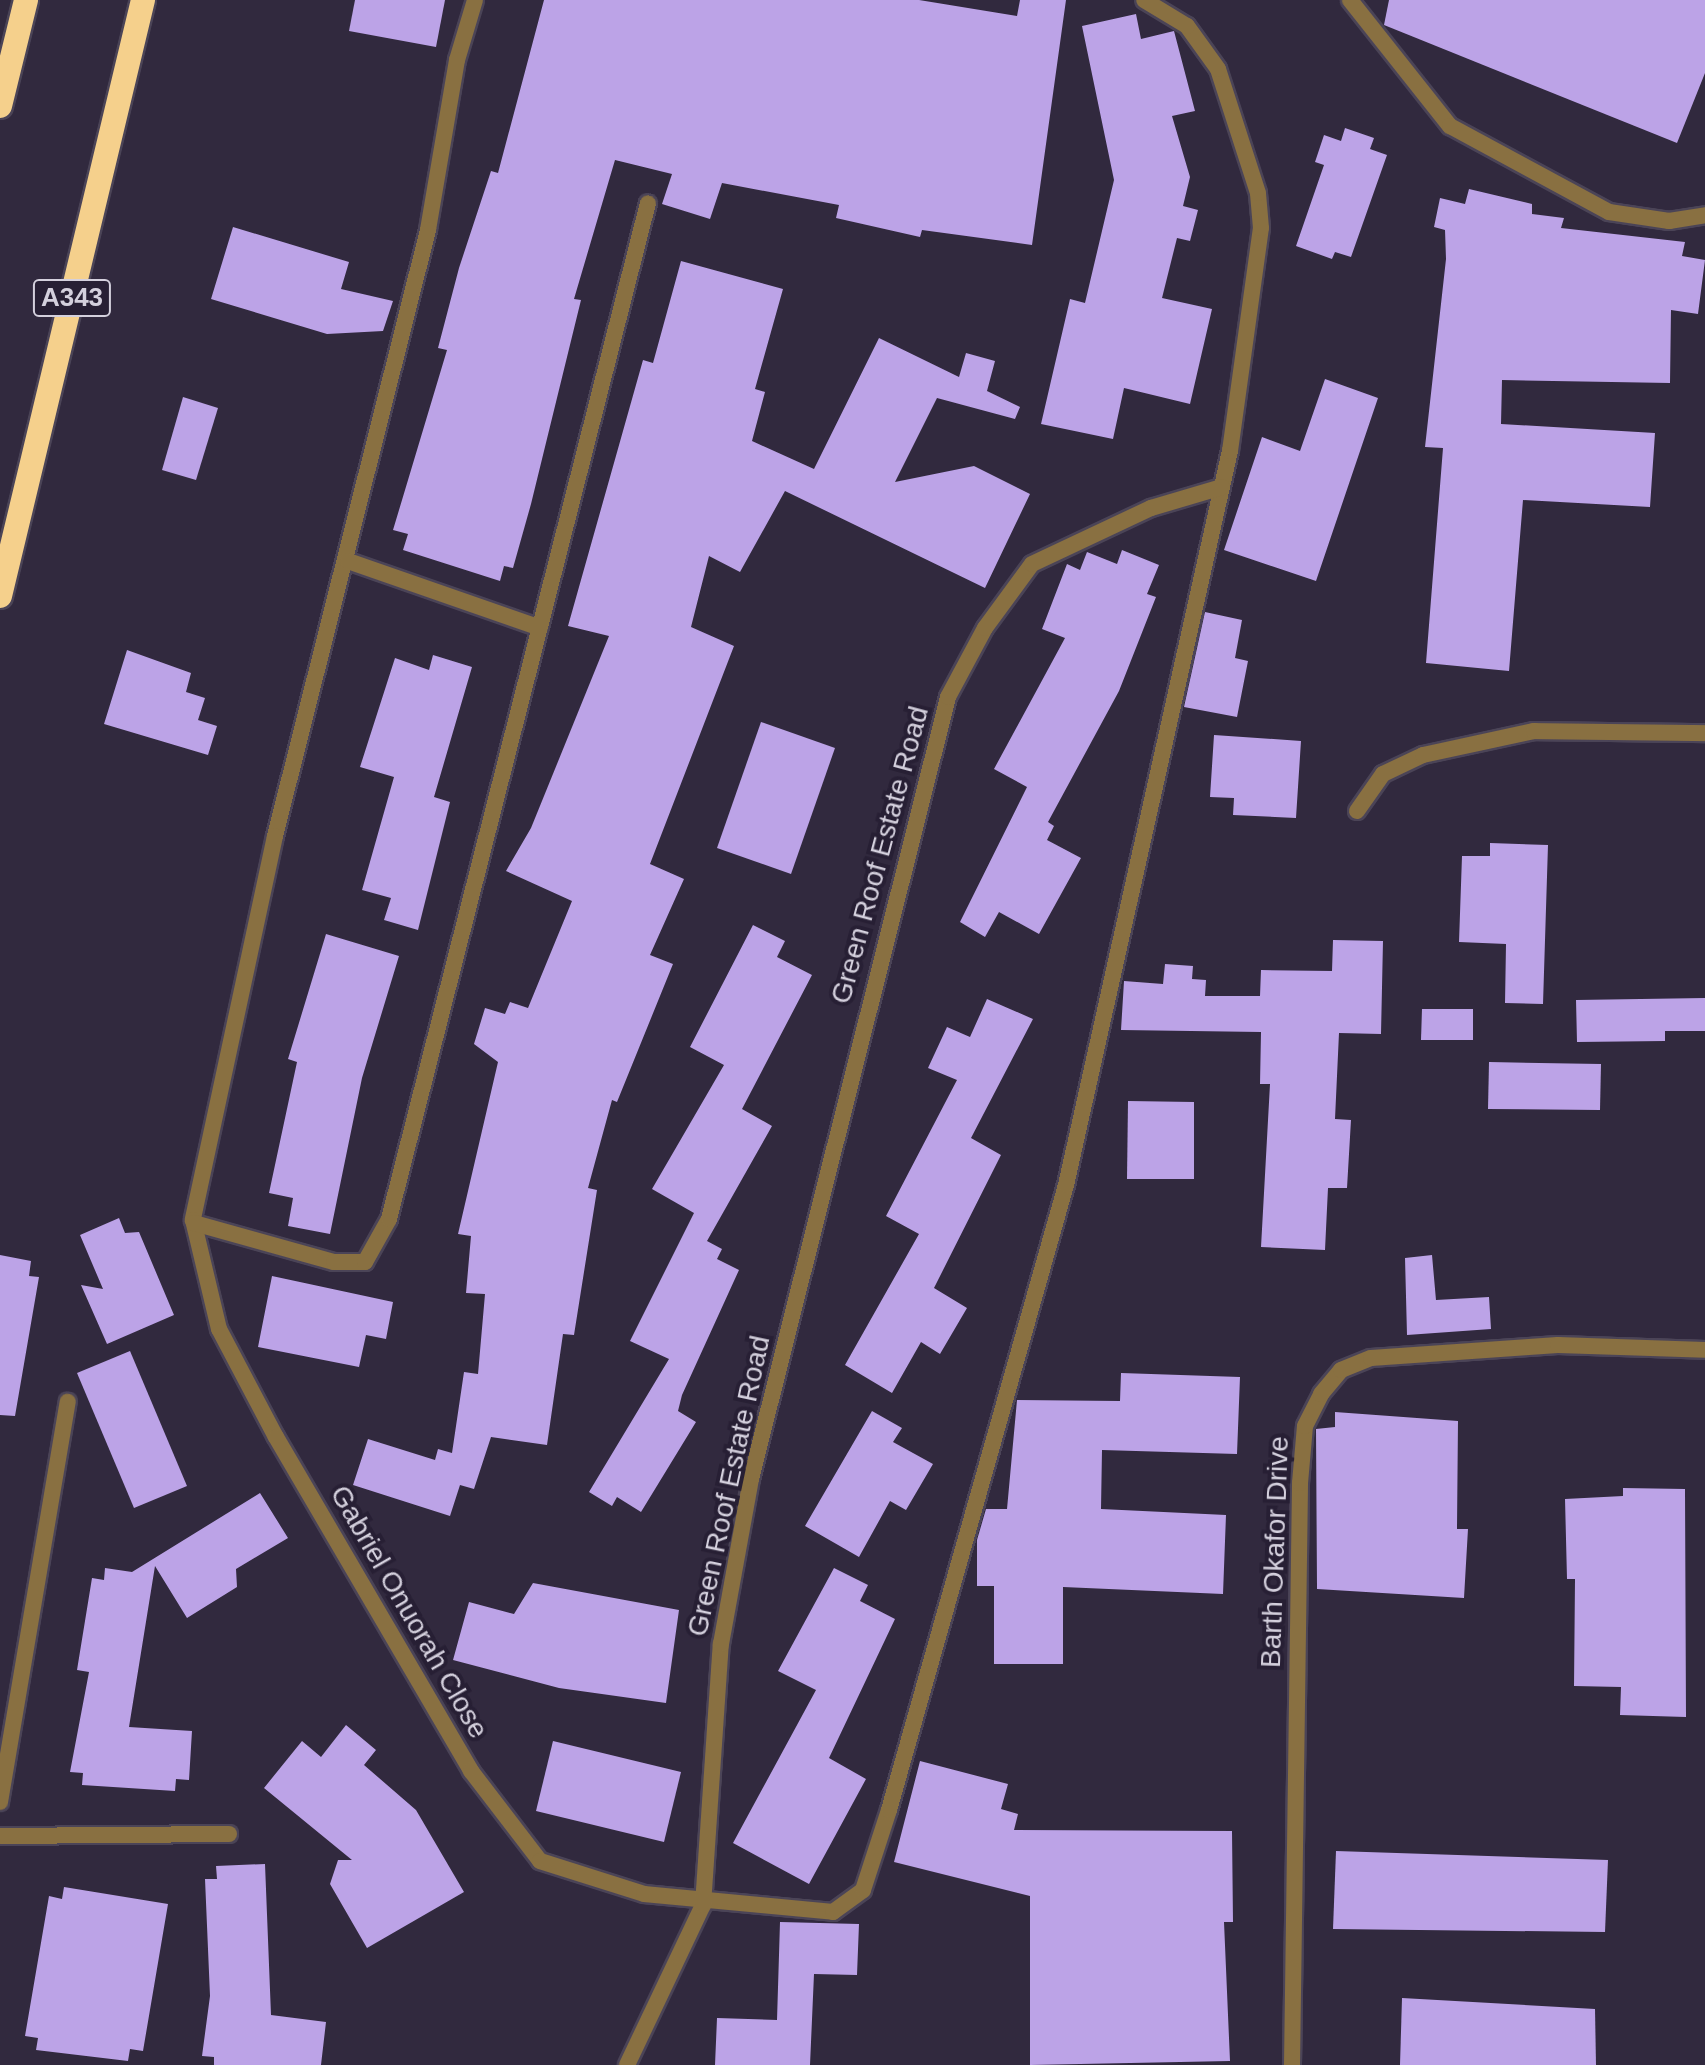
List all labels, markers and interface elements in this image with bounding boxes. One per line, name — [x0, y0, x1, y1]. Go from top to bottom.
road number: A343 — [32, 276, 112, 320]
street label: Green Roof Estate Road — [824, 703, 936, 1007]
street label: Green Roof Estate Road — [681, 1333, 777, 1639]
street label: Barth Okafor Drive — [1254, 1436, 1296, 1668]
street label: Gabriel Onuorah Close — [323, 1480, 495, 1744]

